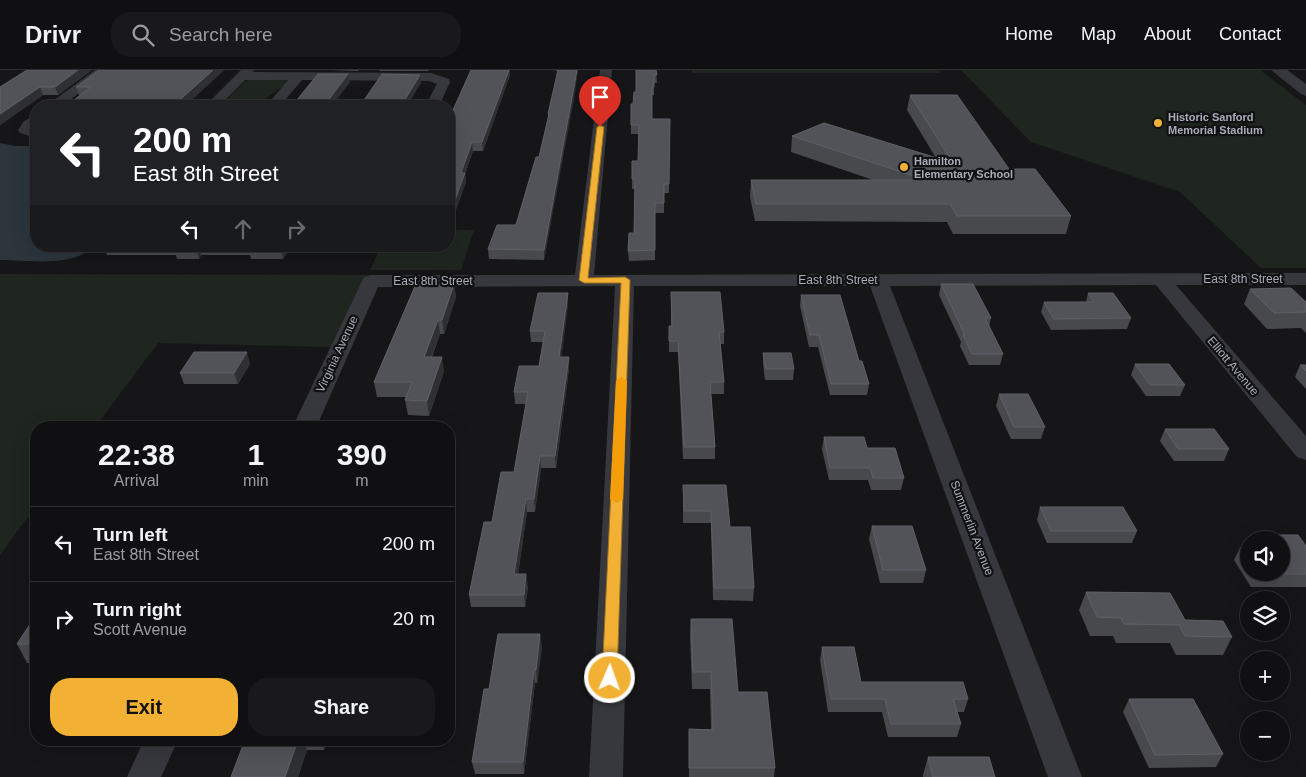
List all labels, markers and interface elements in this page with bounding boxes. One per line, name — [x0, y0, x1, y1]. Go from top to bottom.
search box — [111, 12, 461, 57]
text: Drivr — [25, 21, 81, 48]
icon: search — [129, 21, 157, 49]
text: Search here — [169, 24, 273, 45]
text: Home — [1005, 24, 1053, 44]
text: Map — [1081, 24, 1116, 44]
text: About — [1144, 24, 1191, 44]
text: Contact — [1219, 24, 1281, 44]
pin — [579, 76, 621, 127]
icon: arrive — [586, 83, 614, 111]
place label: Historic Sanford Memorial Stadium — [1168, 111, 1263, 136]
marker: Historic Sanford Memorial Stadium — [1152, 117, 1164, 129]
icon: left — [50, 120, 115, 185]
text: 200 m — [133, 120, 232, 159]
place label: Hamilton Elementary School — [914, 155, 1013, 180]
text: East 8th Street — [133, 161, 279, 186]
marker: Hamilton Elementary School — [898, 161, 910, 173]
icon: left — [176, 215, 204, 243]
icon: ahead — [229, 215, 257, 243]
icon: right — [282, 215, 310, 243]
street label: East 8th Street — [1203, 272, 1283, 286]
street label: East 8th Street — [798, 273, 878, 287]
street label: East 8th Street — [393, 274, 473, 288]
street label: Virginia Avenue — [313, 313, 361, 395]
street label: Elliott Avenue — [1204, 334, 1262, 399]
text: 22:38 — [98, 438, 175, 471]
text: 1 — [247, 438, 264, 471]
text: 390 — [337, 438, 387, 471]
text: Arrival — [114, 472, 159, 489]
text: min — [243, 472, 269, 489]
text: m — [355, 472, 368, 489]
street label: Summerlin Avenue — [947, 479, 997, 578]
text: Turn left — [93, 524, 168, 545]
icon: left — [50, 530, 78, 558]
map controls — [1240, 531, 1290, 761]
button: sound — [1240, 531, 1290, 581]
text: 200 m — [382, 533, 435, 554]
text: East 8th Street — [93, 546, 199, 563]
button: layers — [1240, 591, 1290, 641]
text: Turn right — [93, 599, 181, 620]
icon: right — [50, 605, 78, 633]
text: 20 m — [393, 608, 435, 629]
text: Scott Avenue — [93, 621, 187, 638]
position arrow — [583, 651, 635, 703]
button: + — [1240, 651, 1290, 701]
button: Exit — [50, 678, 238, 736]
button: Share — [248, 678, 435, 736]
button: − — [1240, 711, 1290, 761]

